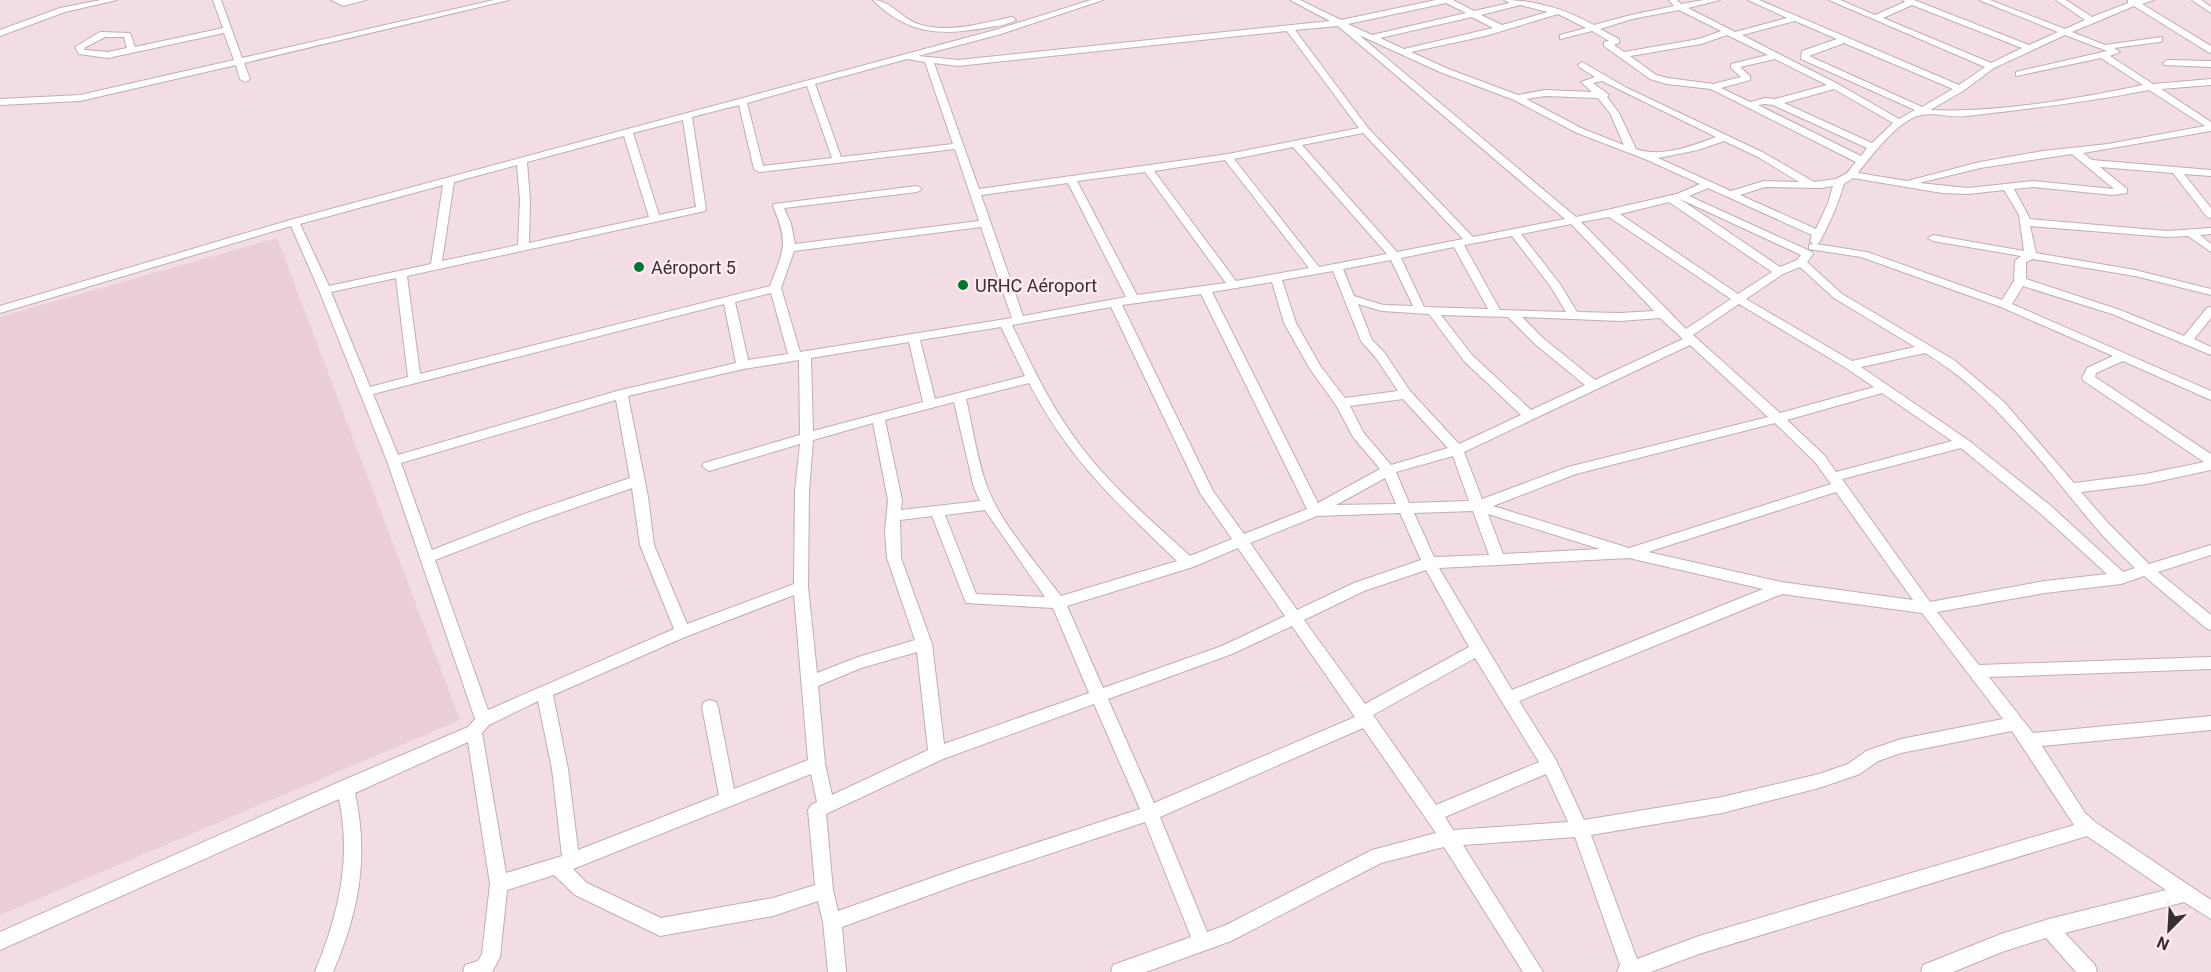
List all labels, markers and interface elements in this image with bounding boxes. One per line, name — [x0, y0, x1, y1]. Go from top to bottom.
place label: Aéroport 5 — [651, 257, 736, 278]
marker: Aéroport 5 — [632, 260, 646, 274]
place label: URHC Aéroport — [975, 275, 1097, 296]
marker: URHC Aéroport — [956, 278, 970, 292]
north arrow — [2139, 900, 2199, 960]
text: N — [2154, 932, 2172, 954]

